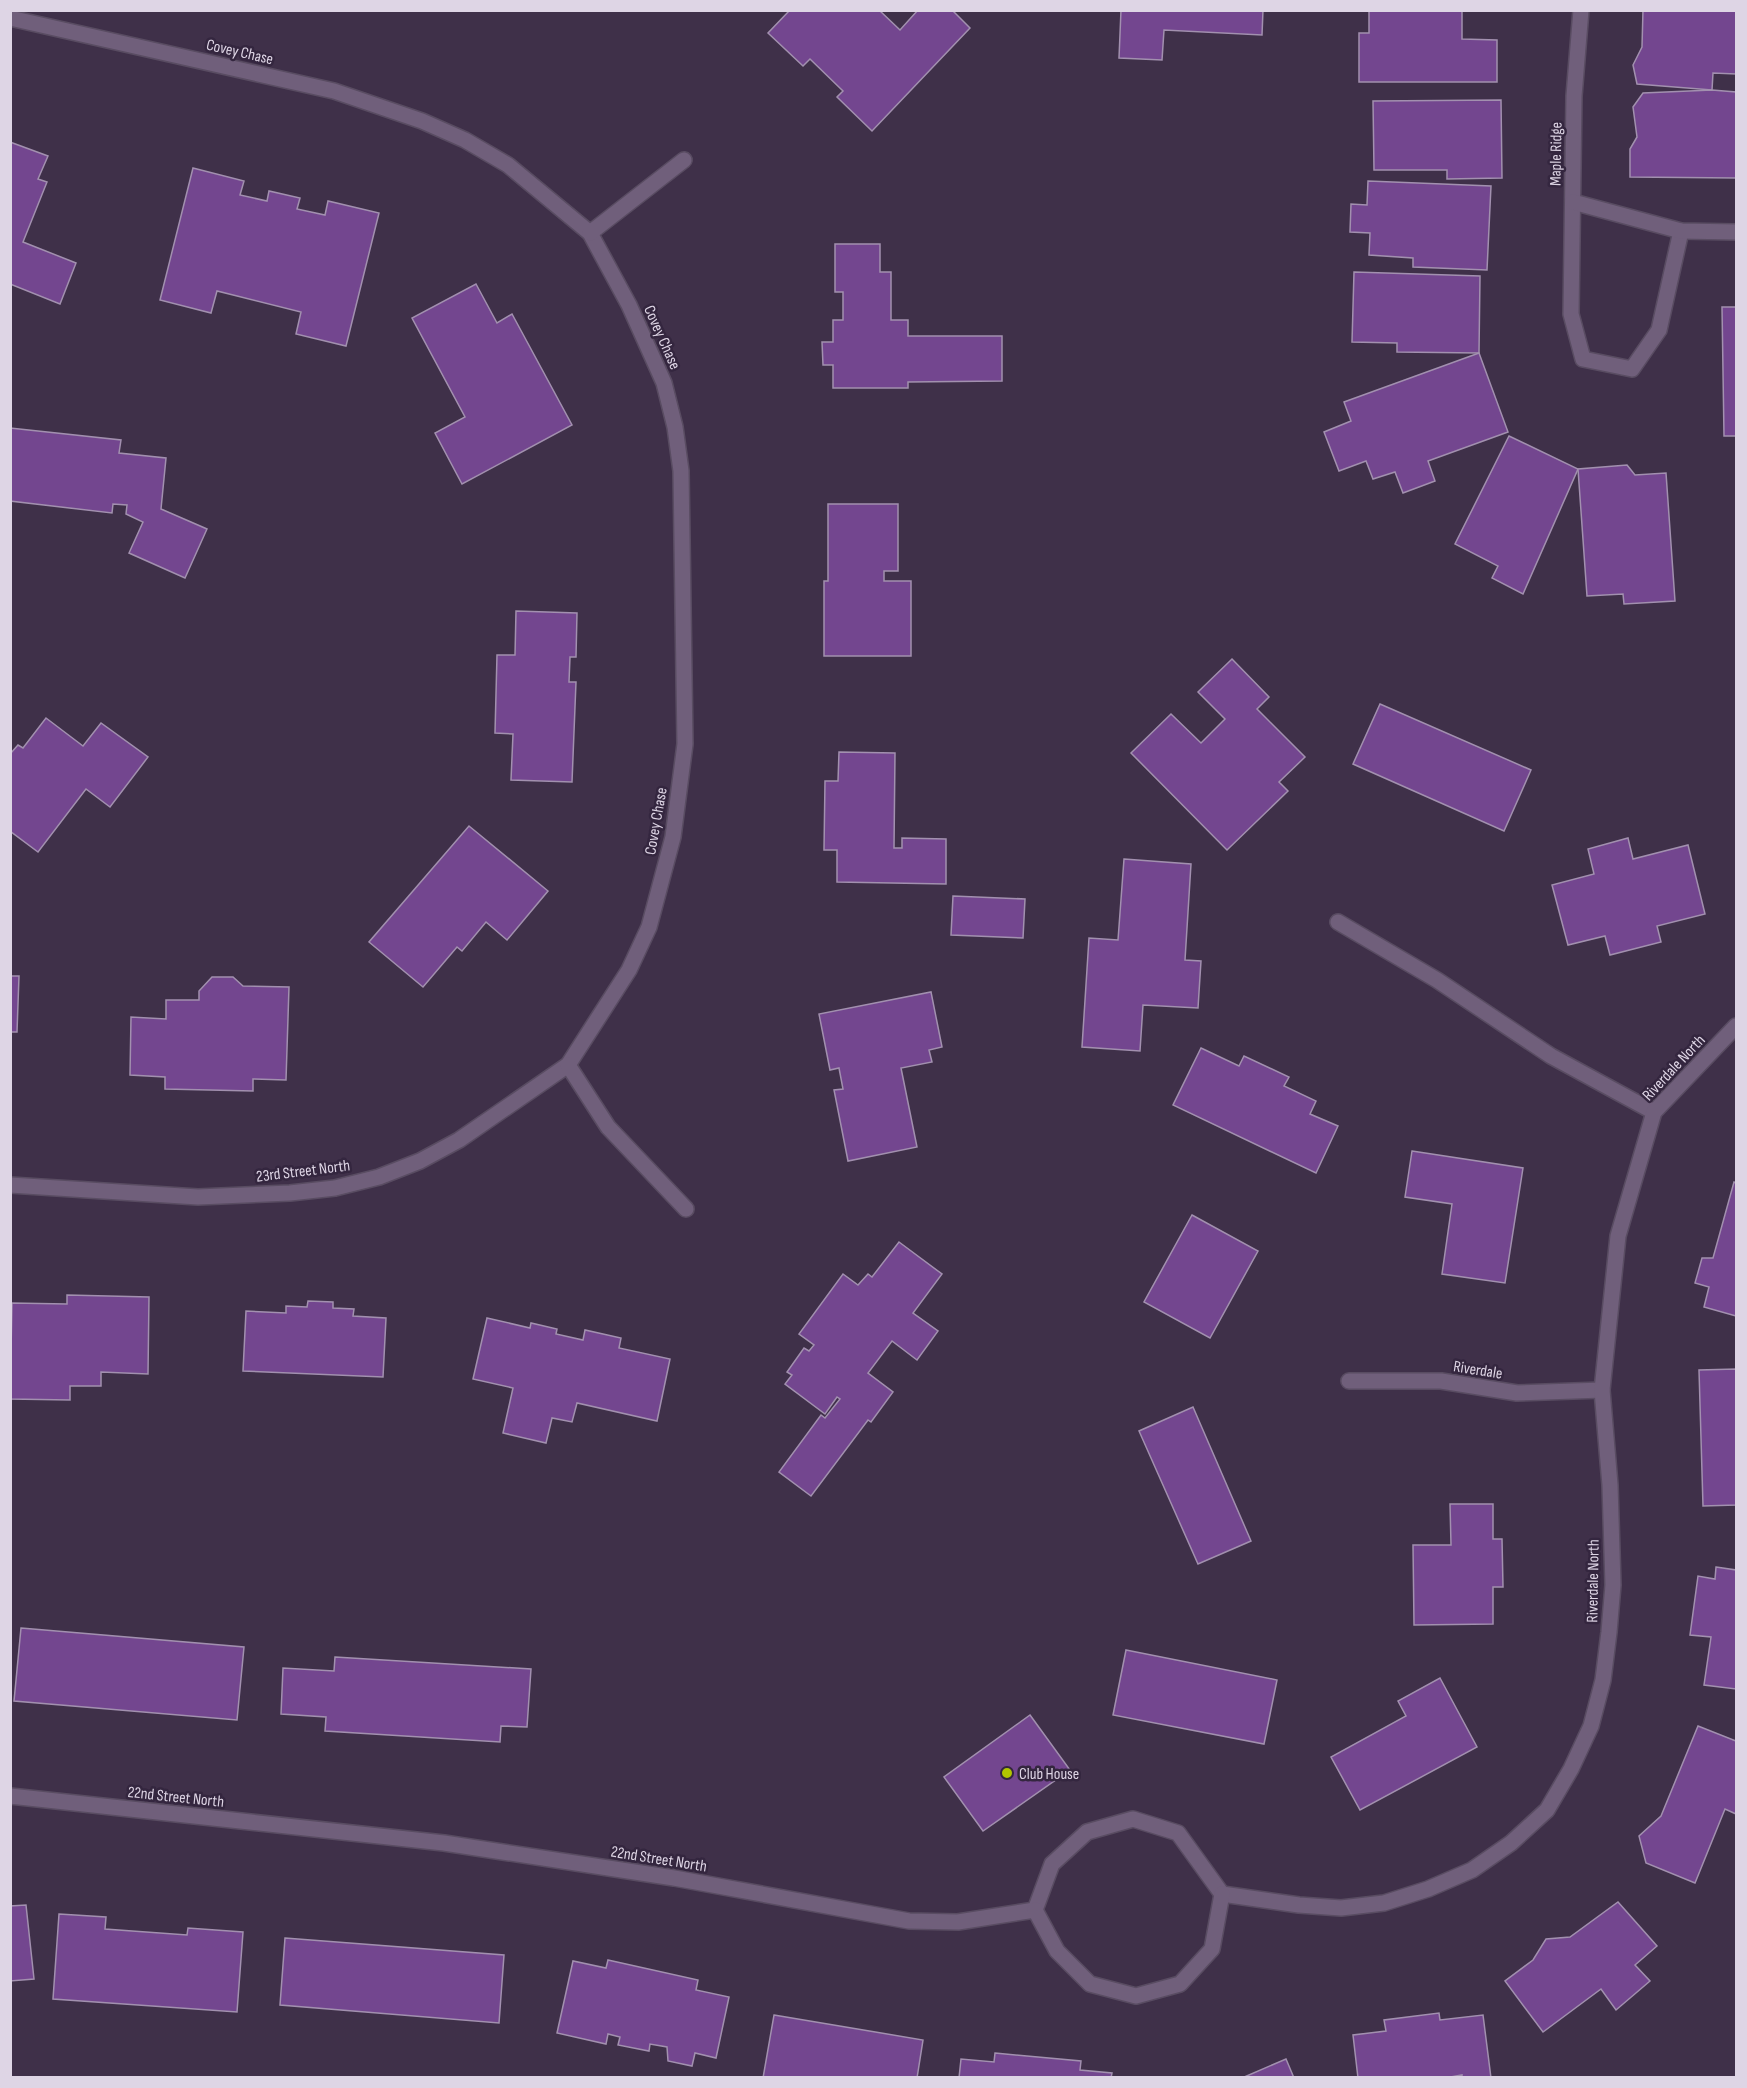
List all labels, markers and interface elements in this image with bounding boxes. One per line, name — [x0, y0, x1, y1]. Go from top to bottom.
street label: Covey Chase — [204, 36, 275, 69]
street label: Maple Ridge — [1546, 122, 1567, 186]
street label: Covey Chase — [639, 303, 684, 373]
street label: Covey Chase — [641, 786, 672, 856]
street label: Riverdale North — [1639, 1031, 1709, 1105]
street label: 23rd Street North — [255, 1156, 351, 1187]
street label: Riverdale — [1452, 1357, 1504, 1384]
street label: Riverdale North — [1583, 1539, 1604, 1623]
place label: Club House — [1019, 1765, 1079, 1784]
marker: Club House — [1000, 1766, 1014, 1780]
street label: 22nd Street North — [127, 1783, 225, 1812]
street label: 22nd Street North — [609, 1843, 708, 1876]

